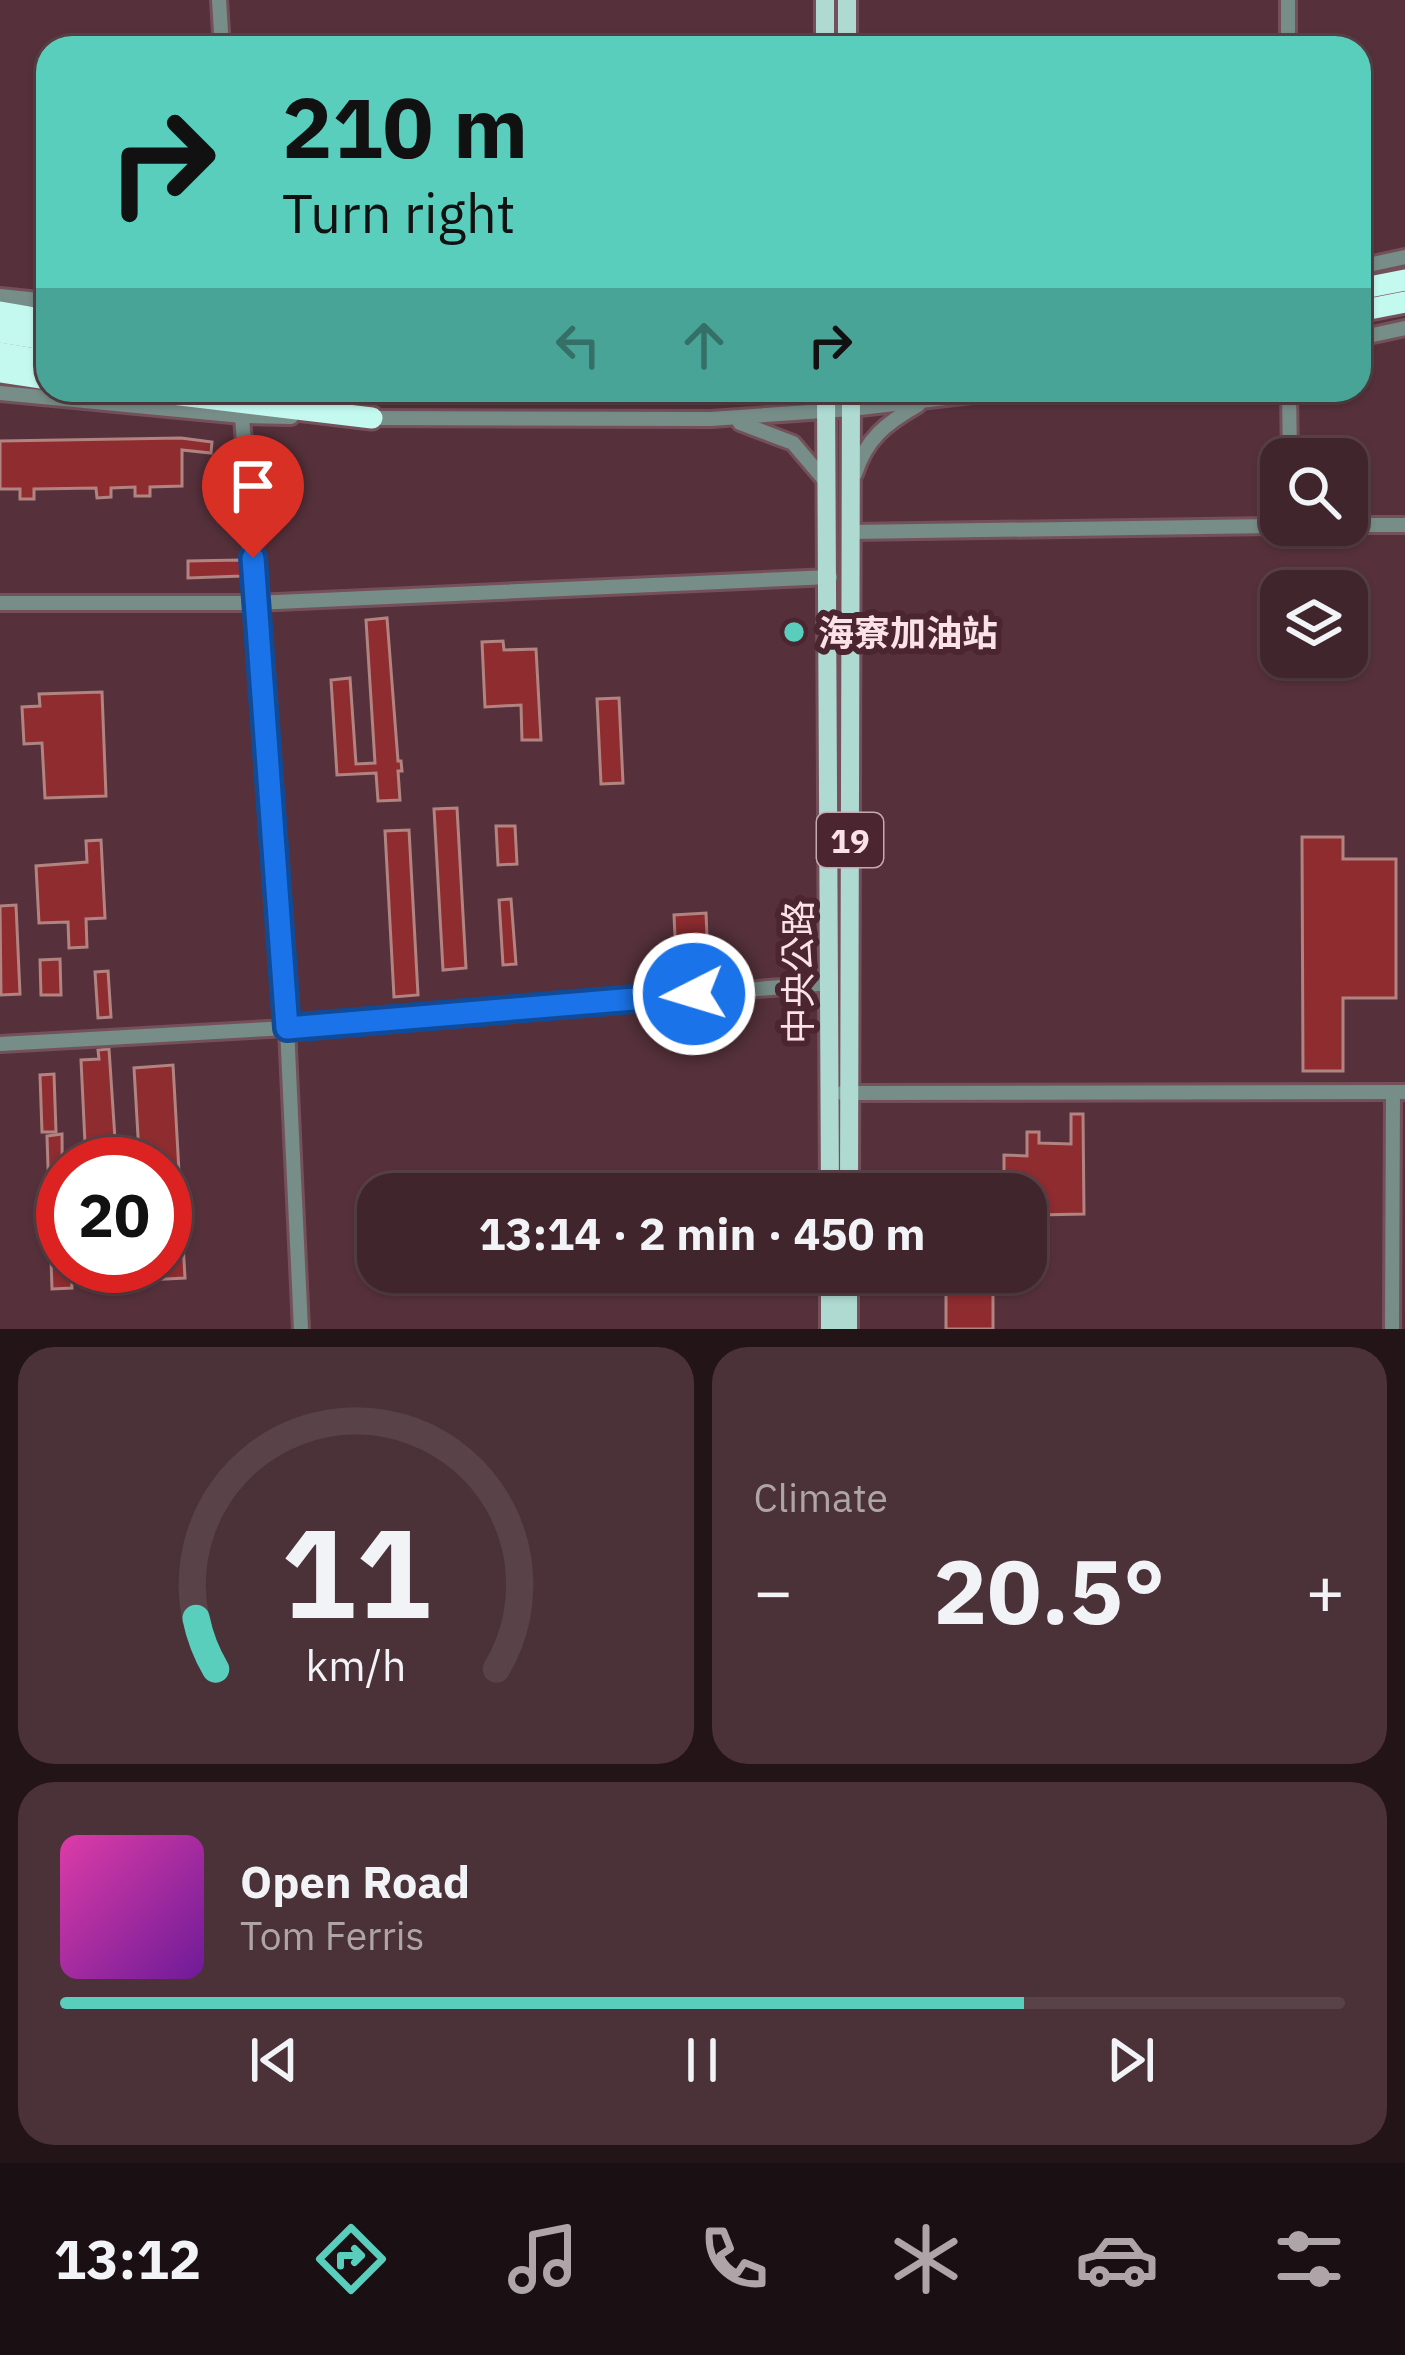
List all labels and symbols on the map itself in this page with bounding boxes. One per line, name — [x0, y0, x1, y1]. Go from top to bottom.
pin — [202, 435, 304, 558]
place label: 海寮加油站 — [818, 609, 998, 656]
marker: 海寮加油站 — [781, 619, 807, 645]
road number: 19 — [817, 813, 883, 867]
street label: 中央公路 — [774, 900, 821, 1044]
position arrow — [631, 931, 757, 1057]
speed limit sign: 20 — [36, 1137, 192, 1293]

